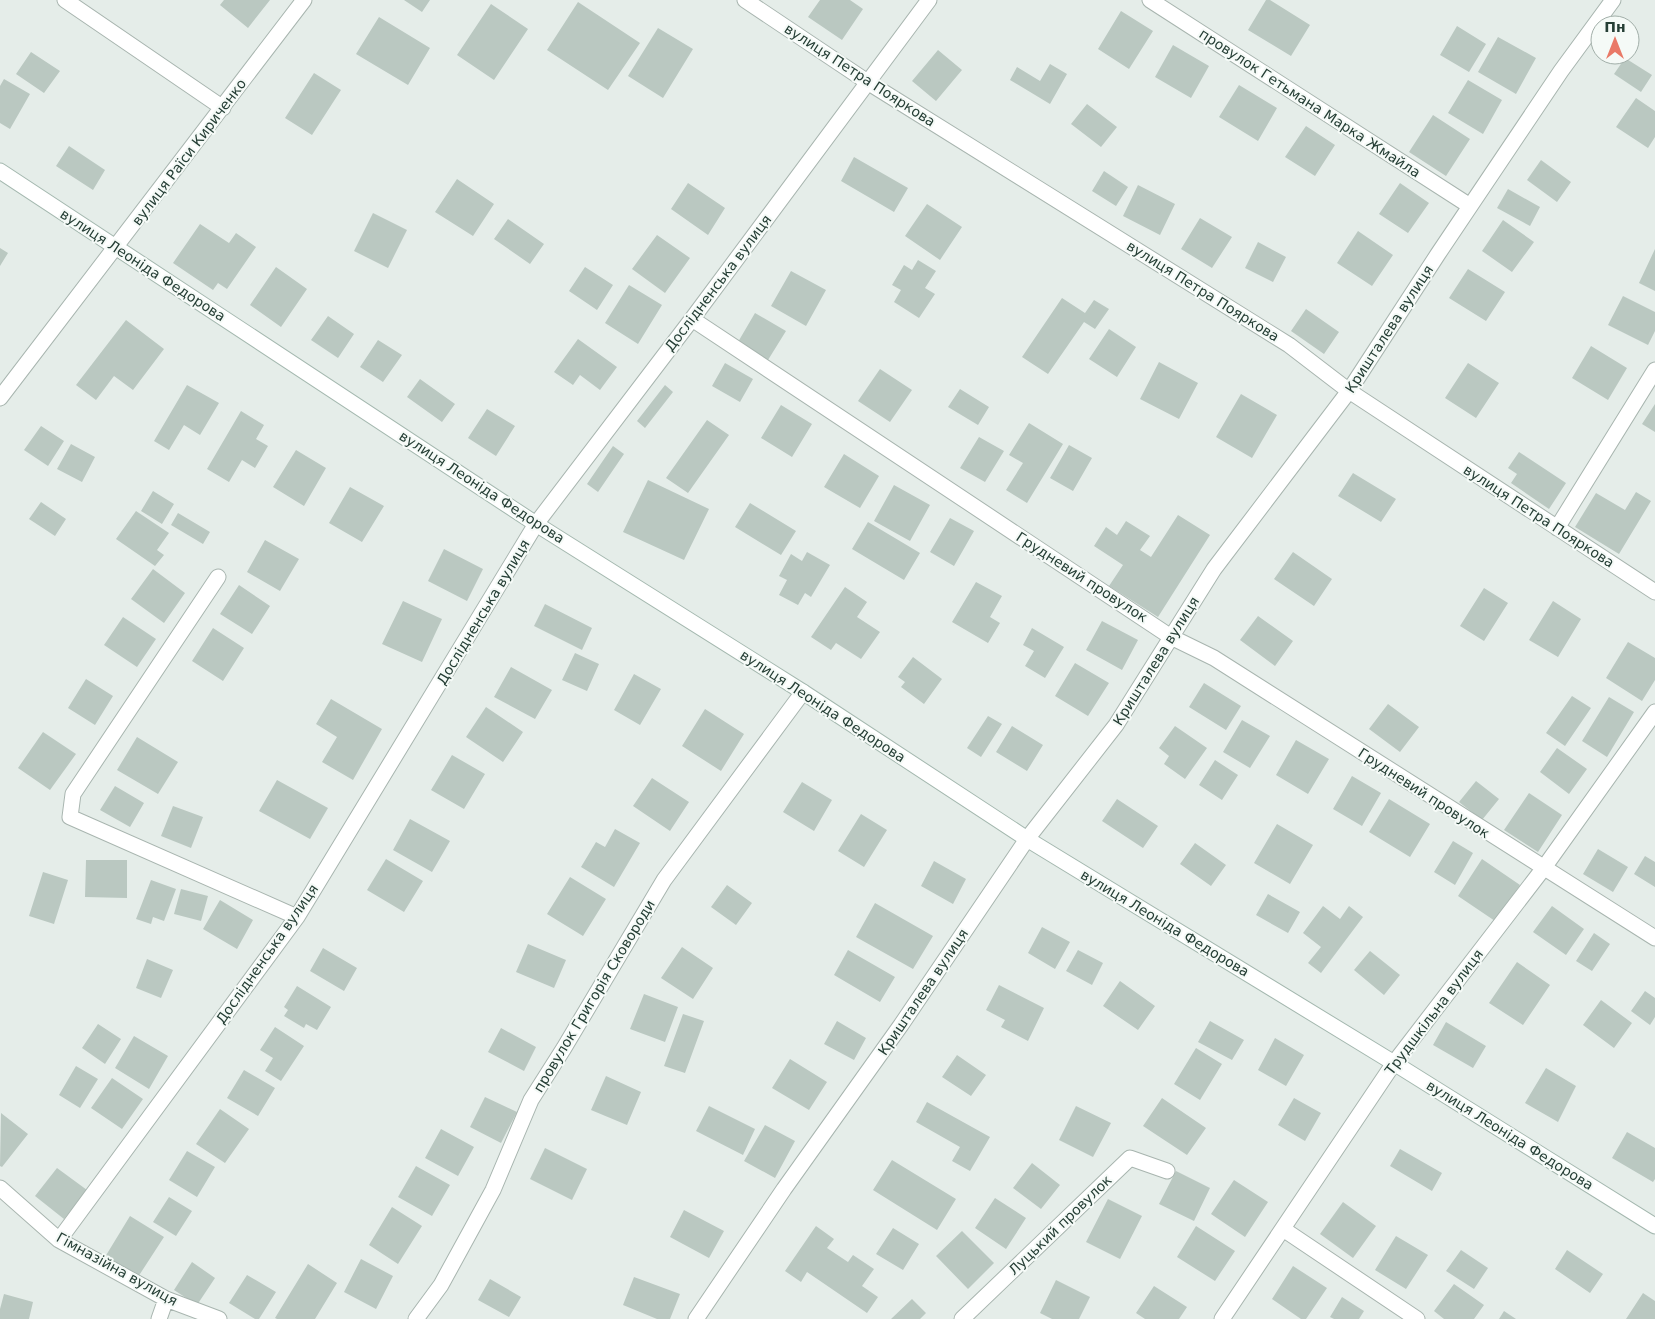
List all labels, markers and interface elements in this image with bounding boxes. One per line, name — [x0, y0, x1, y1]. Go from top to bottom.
north arrow — [1590, 15, 1640, 65]
text: Пн — [1604, 19, 1626, 35]
street label: вулиця Петра Пояркова — [782, 20, 938, 130]
street label: провулок Гетьмана Марка Жмайла — [1196, 25, 1424, 181]
street label: вулиця Раїси Кириченко — [129, 76, 249, 228]
street label: вулиця Леоніда Федорова — [57, 206, 229, 324]
street label: Дослідненська вулиця — [661, 212, 775, 354]
street label: вулиця Петра Пояркова — [1124, 237, 1282, 345]
street label: Кришталева вулиця — [1342, 262, 1436, 396]
street label: вулиця Леоніда Федорова — [396, 428, 568, 546]
street label: вулиця Петра Пояркова — [1461, 461, 1617, 571]
street label: Грудневий провулок — [1013, 529, 1151, 625]
street label: Дослідненська вулиця — [433, 536, 533, 688]
street label: Кришталева вулиця — [1110, 594, 1202, 728]
street label: вулиця Леоніда Федорова — [737, 647, 909, 765]
street label: Грудневий провулок — [1355, 745, 1493, 841]
street label: вулиця Леоніда Федорова — [1078, 866, 1252, 980]
street label: Дослідненська вулиця — [213, 881, 321, 1027]
street label: провулок Григорія Сковороди — [530, 897, 658, 1095]
street label: Кришталева вулиця — [875, 926, 971, 1058]
street label: Трудшкільна вулиця — [1381, 946, 1486, 1079]
street label: вулиця Леоніда Федорова — [1424, 1077, 1596, 1193]
street label: Луцький провулок — [1005, 1172, 1115, 1278]
street label: Гімназійна вулиця — [54, 1229, 180, 1309]

